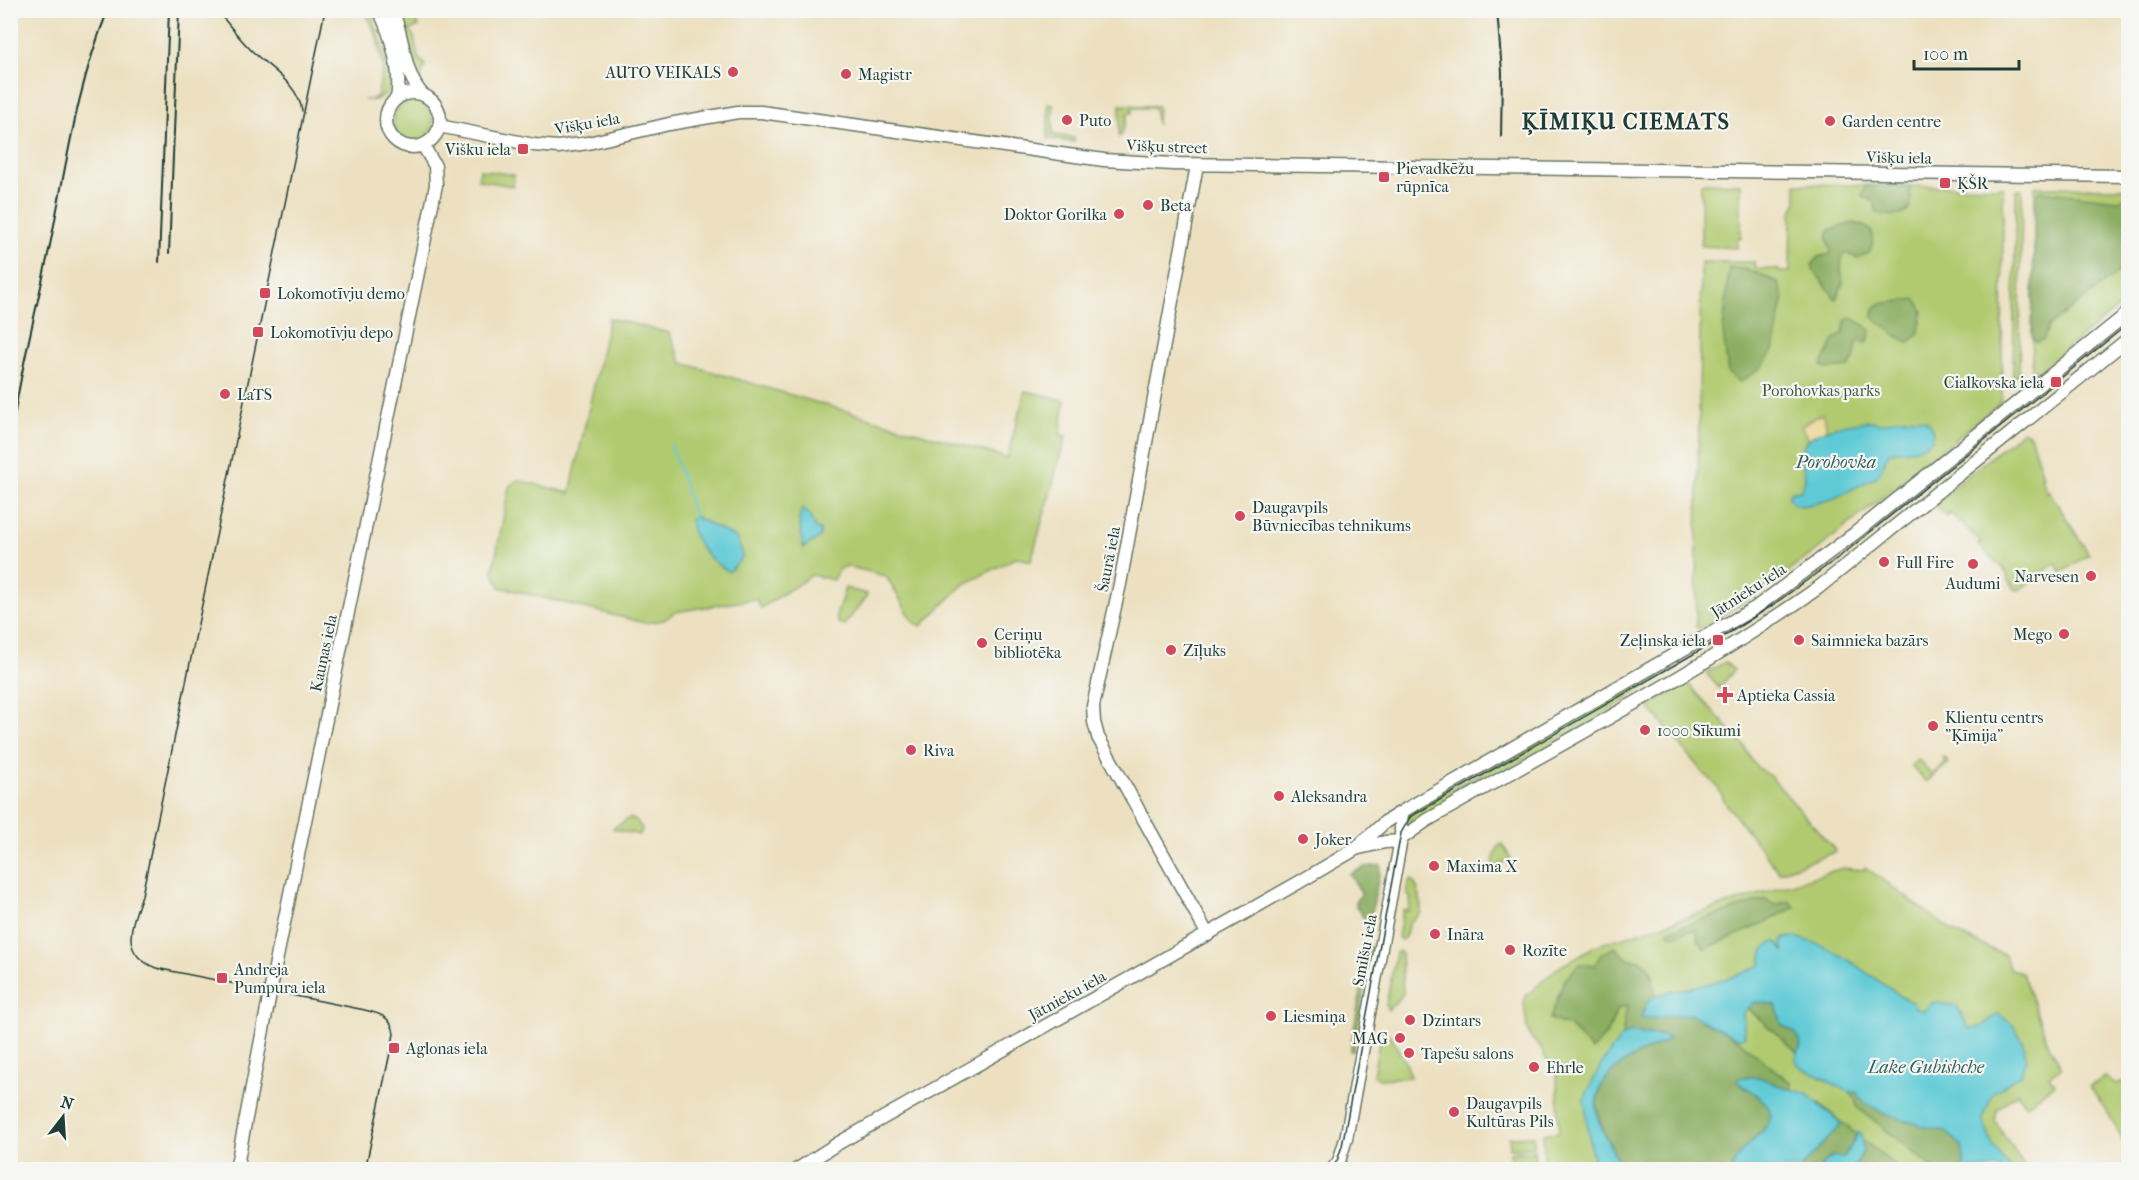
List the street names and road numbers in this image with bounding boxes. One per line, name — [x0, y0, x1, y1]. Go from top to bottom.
street label: Višķu iela — [552, 108, 622, 140]
street label: Višķu street — [1125, 136, 1208, 158]
street label: Višķu iela — [1865, 147, 1933, 169]
street label: Šaurā iela — [1092, 524, 1124, 594]
street label: Jātnieku iela — [1706, 559, 1790, 623]
street label: Kauņas iela — [306, 612, 341, 693]
street label: Smilšu iela — [1348, 912, 1381, 988]
street label: Jātnieku iela — [1023, 966, 1110, 1025]

